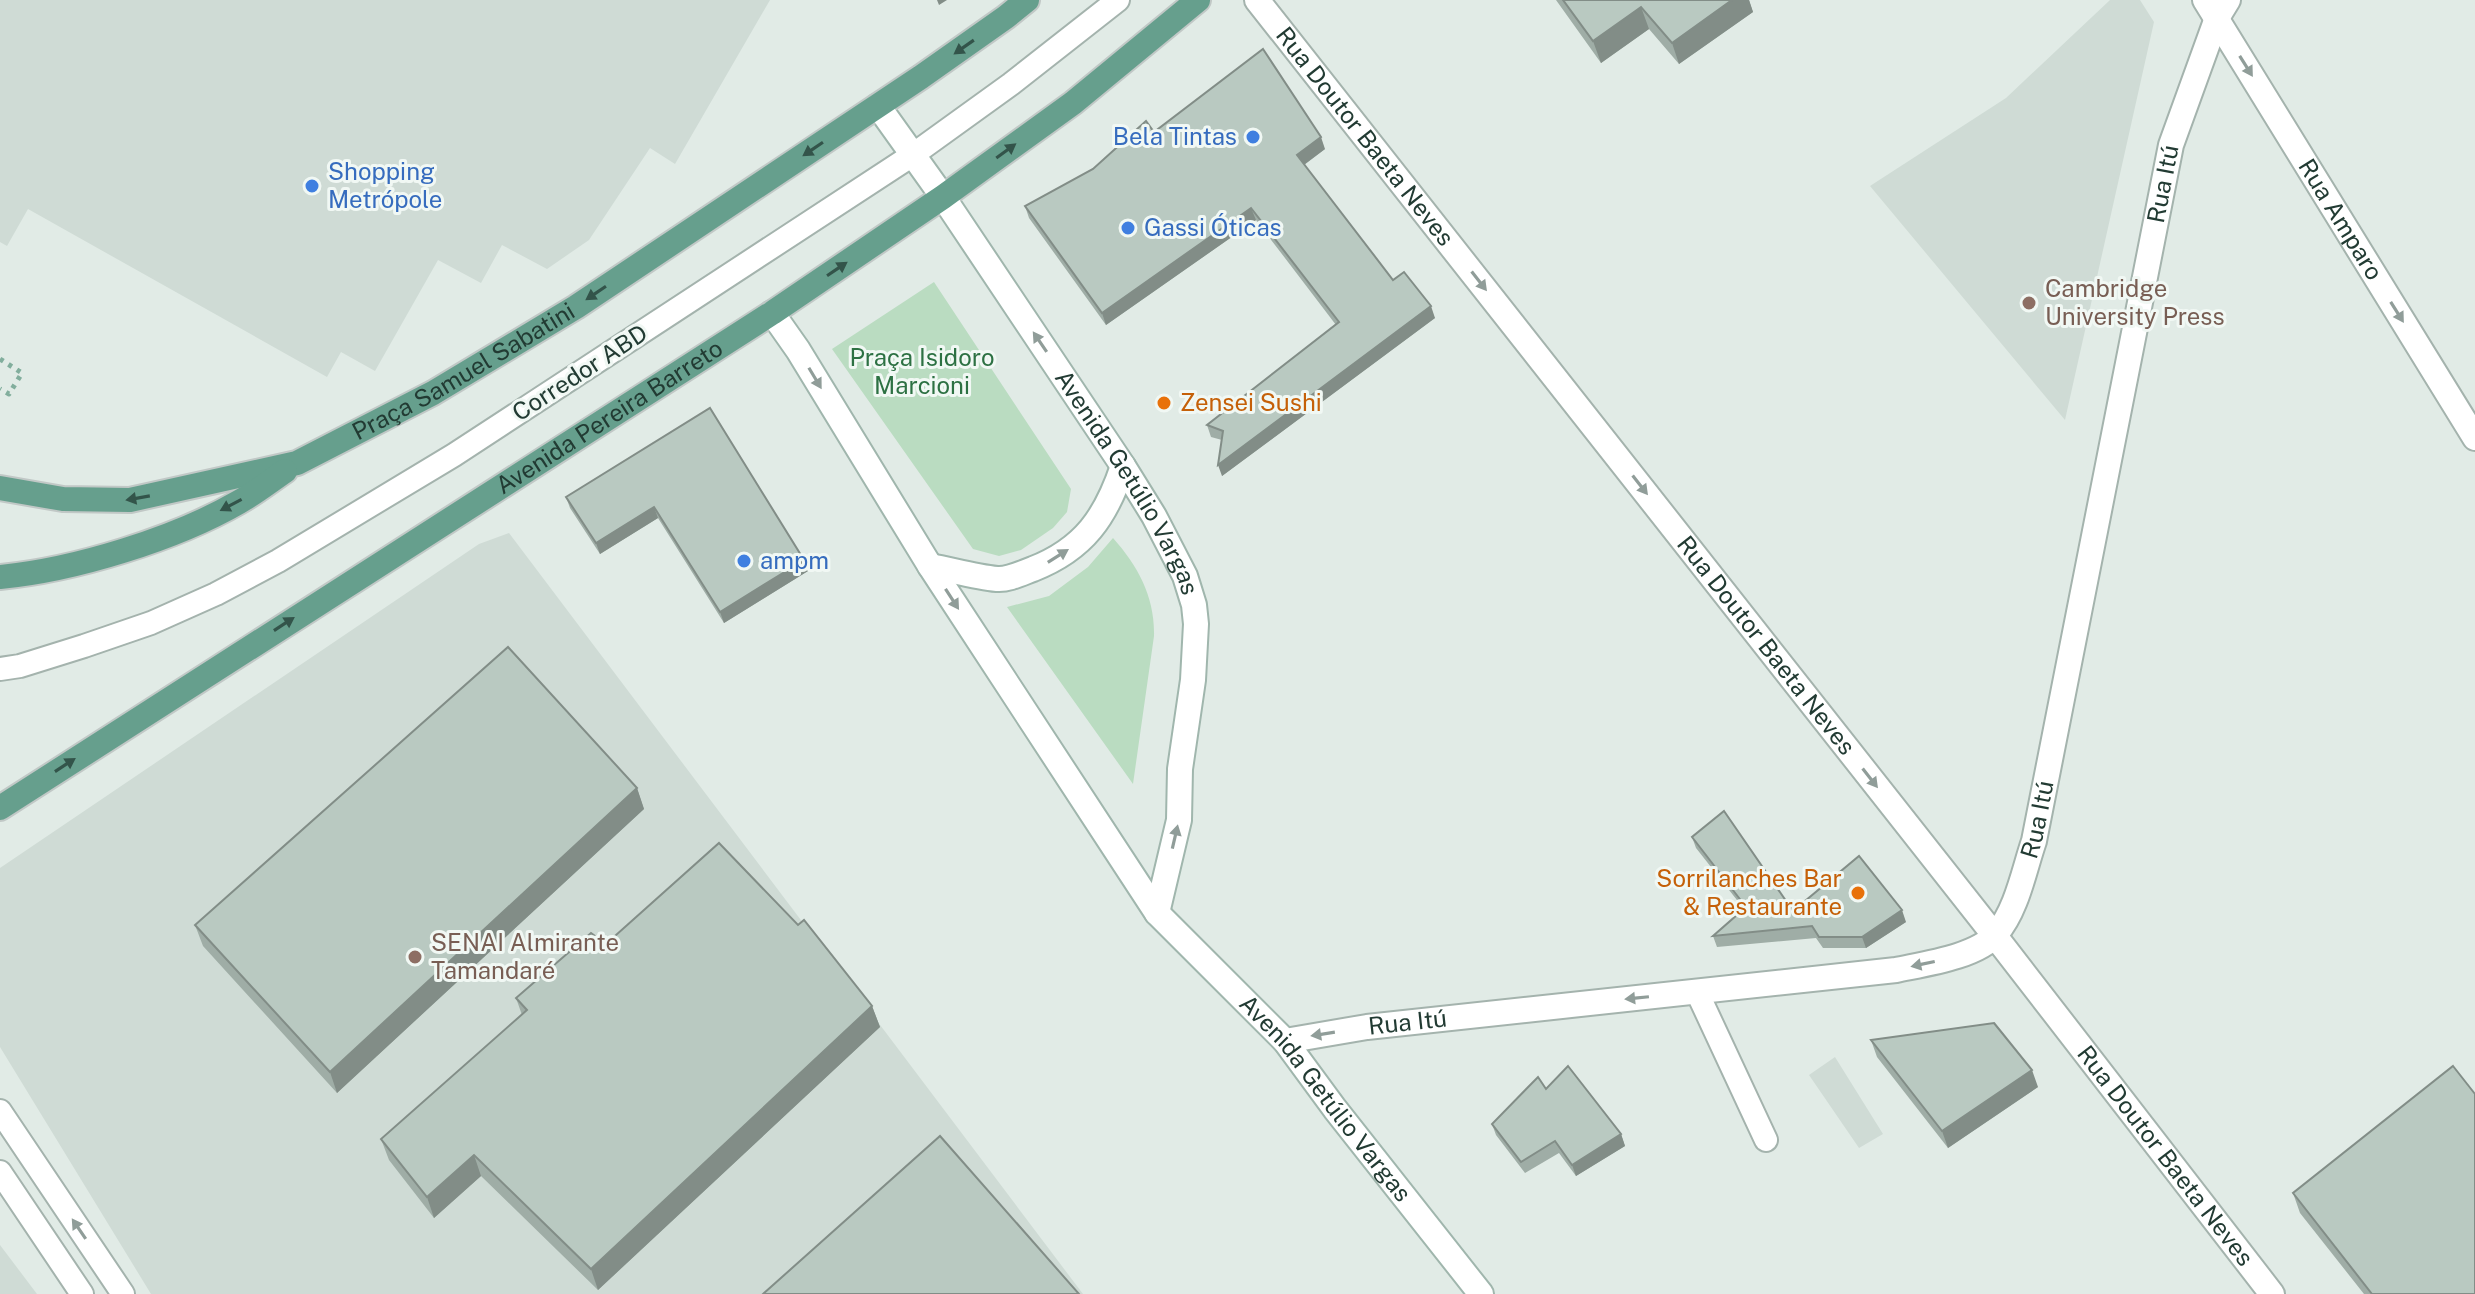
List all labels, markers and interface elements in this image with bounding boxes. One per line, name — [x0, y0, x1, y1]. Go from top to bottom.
street label: Rua Doutor Baeta Neves — [1271, 21, 1460, 251]
one-way arrow — [954, 39, 975, 54]
one-way arrow — [2239, 55, 2253, 77]
place label: Bela Tintas — [1113, 122, 1237, 150]
marker: Bela Tintas — [1244, 128, 1262, 146]
one-way arrow — [802, 142, 824, 156]
street label: Rua Itú — [2141, 142, 2184, 225]
one-way arrow — [996, 144, 1017, 160]
street label: Rua Amparo — [2293, 153, 2389, 285]
place label: Shopping Metrópole — [328, 157, 442, 213]
marker: Shopping Metrópole — [303, 177, 321, 195]
place label: Gassi Óticas — [1144, 213, 1282, 241]
marker: Gassi Óticas — [1119, 219, 1137, 237]
one-way arrow — [826, 262, 847, 277]
one-way arrow — [1471, 271, 1487, 291]
place label: Cambridge University Press — [2045, 274, 2225, 330]
one-way arrow — [586, 286, 607, 301]
marker: Cambridge University Press — [2020, 294, 2038, 312]
street label: Praça Samuel Sabatini — [347, 296, 579, 445]
one-way arrow — [2390, 301, 2405, 322]
street label: Corredor ABD — [507, 318, 652, 426]
one-way arrow — [1033, 331, 1048, 352]
street label: Avenida Pereira Barreto — [490, 333, 727, 499]
park label: Praça Isidoro Marcioni — [849, 343, 995, 399]
street label: Avenida Getúlio Vargas — [1050, 364, 1205, 598]
one-way arrow — [808, 367, 822, 389]
place label: Zensei Sushi — [1180, 388, 1322, 416]
marker: Zensei Sushi — [1155, 394, 1173, 412]
one-way arrow — [1631, 475, 1648, 495]
one-way arrow — [126, 492, 151, 504]
one-way arrow — [220, 498, 242, 512]
street label: Rua Doutor Baeta Neves — [1672, 530, 1862, 760]
place label: ampm — [760, 546, 829, 574]
one-way arrow — [1047, 550, 1069, 564]
marker: ampm — [735, 552, 753, 570]
one-way arrow — [944, 589, 959, 610]
one-way arrow — [273, 618, 295, 632]
one-way arrow — [54, 758, 76, 772]
one-way arrow — [1861, 768, 1878, 788]
street label: Rua Itú — [2014, 778, 2059, 862]
one-way arrow — [1169, 824, 1182, 849]
place label: Sorrilanches Bar & Restaurante — [1656, 864, 1842, 920]
marker: Sorrilanches Bar & Restaurante — [1849, 884, 1867, 902]
place label: SENAI Almirante Tamandaré — [431, 928, 619, 984]
marker: SENAI Almirante Tamandaré — [406, 948, 424, 966]
one-way arrow — [1910, 958, 1935, 971]
street label: Avenida Getúlio Vargas — [1234, 989, 1418, 1207]
one-way arrow — [1624, 991, 1649, 1004]
street label: Rua Itú — [1367, 1003, 1448, 1040]
one-way arrow — [1310, 1029, 1335, 1041]
street label: Rua Doutor Baeta Neves — [2072, 1040, 2260, 1271]
one-way arrow — [72, 1219, 87, 1240]

